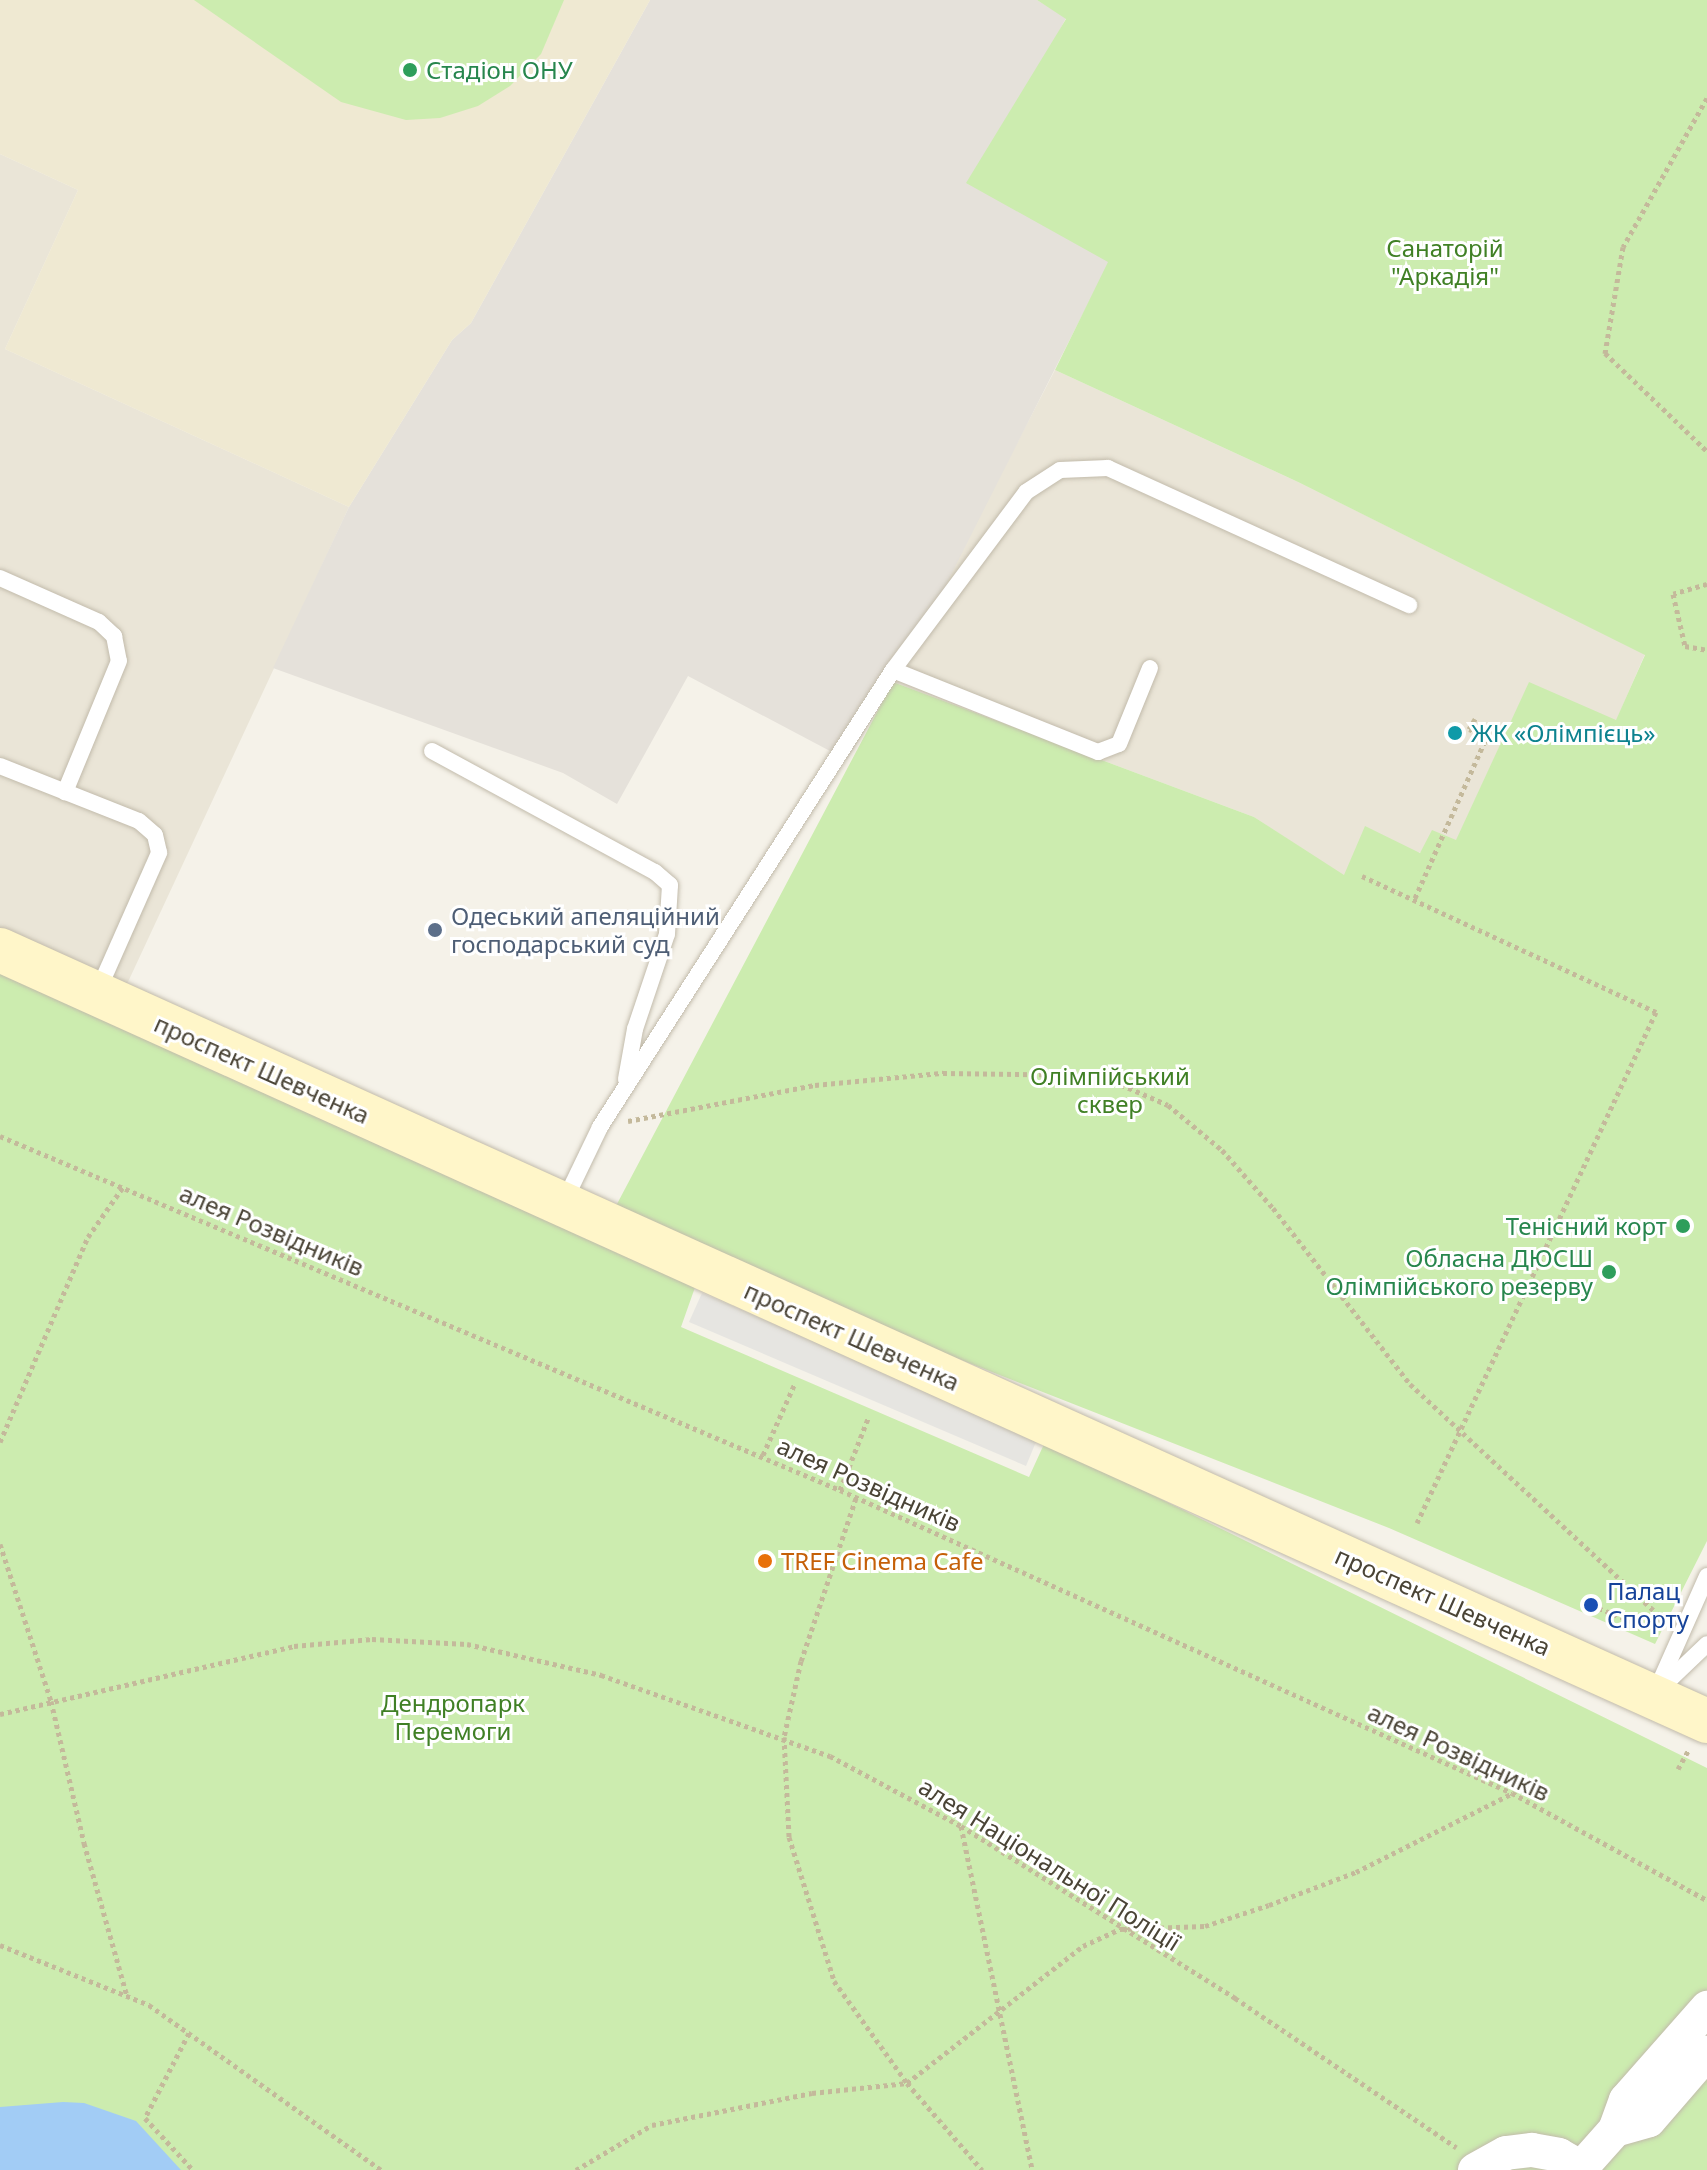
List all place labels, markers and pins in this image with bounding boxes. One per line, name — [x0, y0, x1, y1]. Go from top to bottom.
place label: Стадіон ОНУ — [426, 56, 573, 84]
marker: Стадіон ОНУ — [401, 61, 419, 79]
place label: ЖК «Олімпієць» — [1471, 719, 1655, 747]
marker: ЖК «Олімпієць» — [1446, 724, 1464, 742]
place label: Одеський апеляційний господарський суд — [451, 902, 720, 958]
marker: Одеський апеляційний господарський суд — [426, 921, 444, 939]
place label: Тенісний корт — [1506, 1212, 1667, 1240]
marker: Тенісний корт — [1674, 1217, 1692, 1235]
place label: Обласна ДЮСШ Олімпійського резерву — [1326, 1244, 1593, 1300]
marker: Обласна ДЮСШ Олімпійського резерву — [1600, 1263, 1618, 1281]
place label: TREF Cinema Cafe — [781, 1547, 984, 1575]
marker: TREF Cinema Cafe — [756, 1552, 774, 1570]
place label: Палац Спорту — [1607, 1577, 1689, 1633]
marker: Палац Спорту — [1582, 1596, 1600, 1614]

